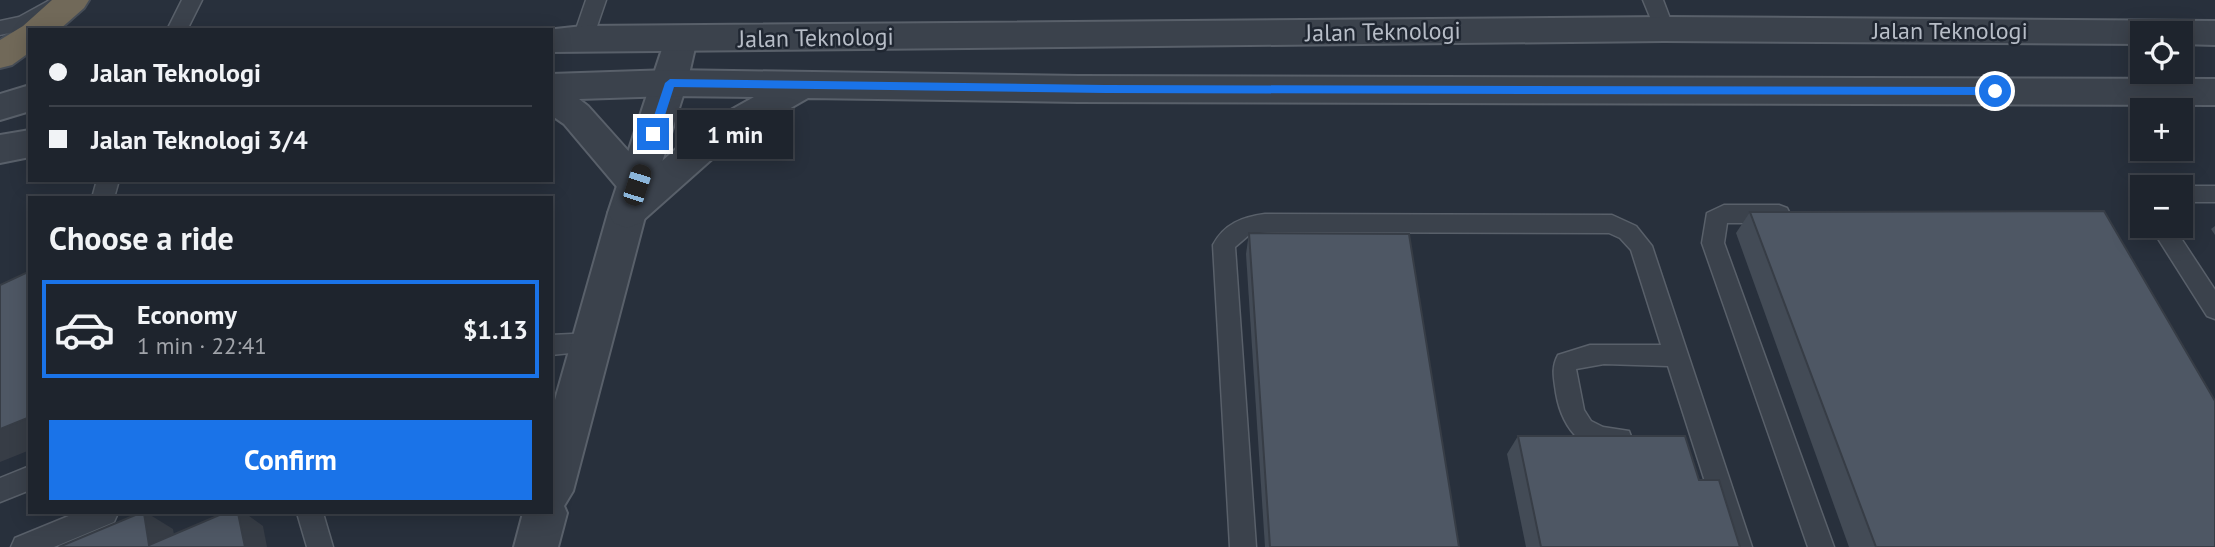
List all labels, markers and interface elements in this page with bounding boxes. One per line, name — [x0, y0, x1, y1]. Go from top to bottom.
street label: Jalan Teknologi — [1304, 15, 1461, 48]
street label: Jalan Teknologi — [1871, 15, 2028, 46]
street label: Jalan Teknologi — [737, 21, 894, 54]
map controls — [2130, 21, 2193, 238]
button: locate — [2130, 21, 2193, 84]
text: Jalan Teknologi — [91, 56, 261, 89]
route start — [1979, 75, 2011, 107]
button: + — [2130, 98, 2193, 161]
callout: 1 min — [678, 110, 793, 158]
route end — [637, 118, 669, 150]
text: 1 min — [707, 120, 763, 149]
text: Jalan Teknologi 3/4 — [91, 123, 308, 156]
car — [621, 162, 654, 208]
button: − — [2130, 175, 2193, 238]
text: Choose a ride — [49, 217, 234, 259]
icon: car — [53, 298, 116, 361]
text: Economy — [137, 298, 237, 331]
text: $1.13 — [463, 313, 528, 346]
text: 1 min · 22:41 — [137, 331, 267, 360]
button: Confirm — [49, 420, 532, 500]

